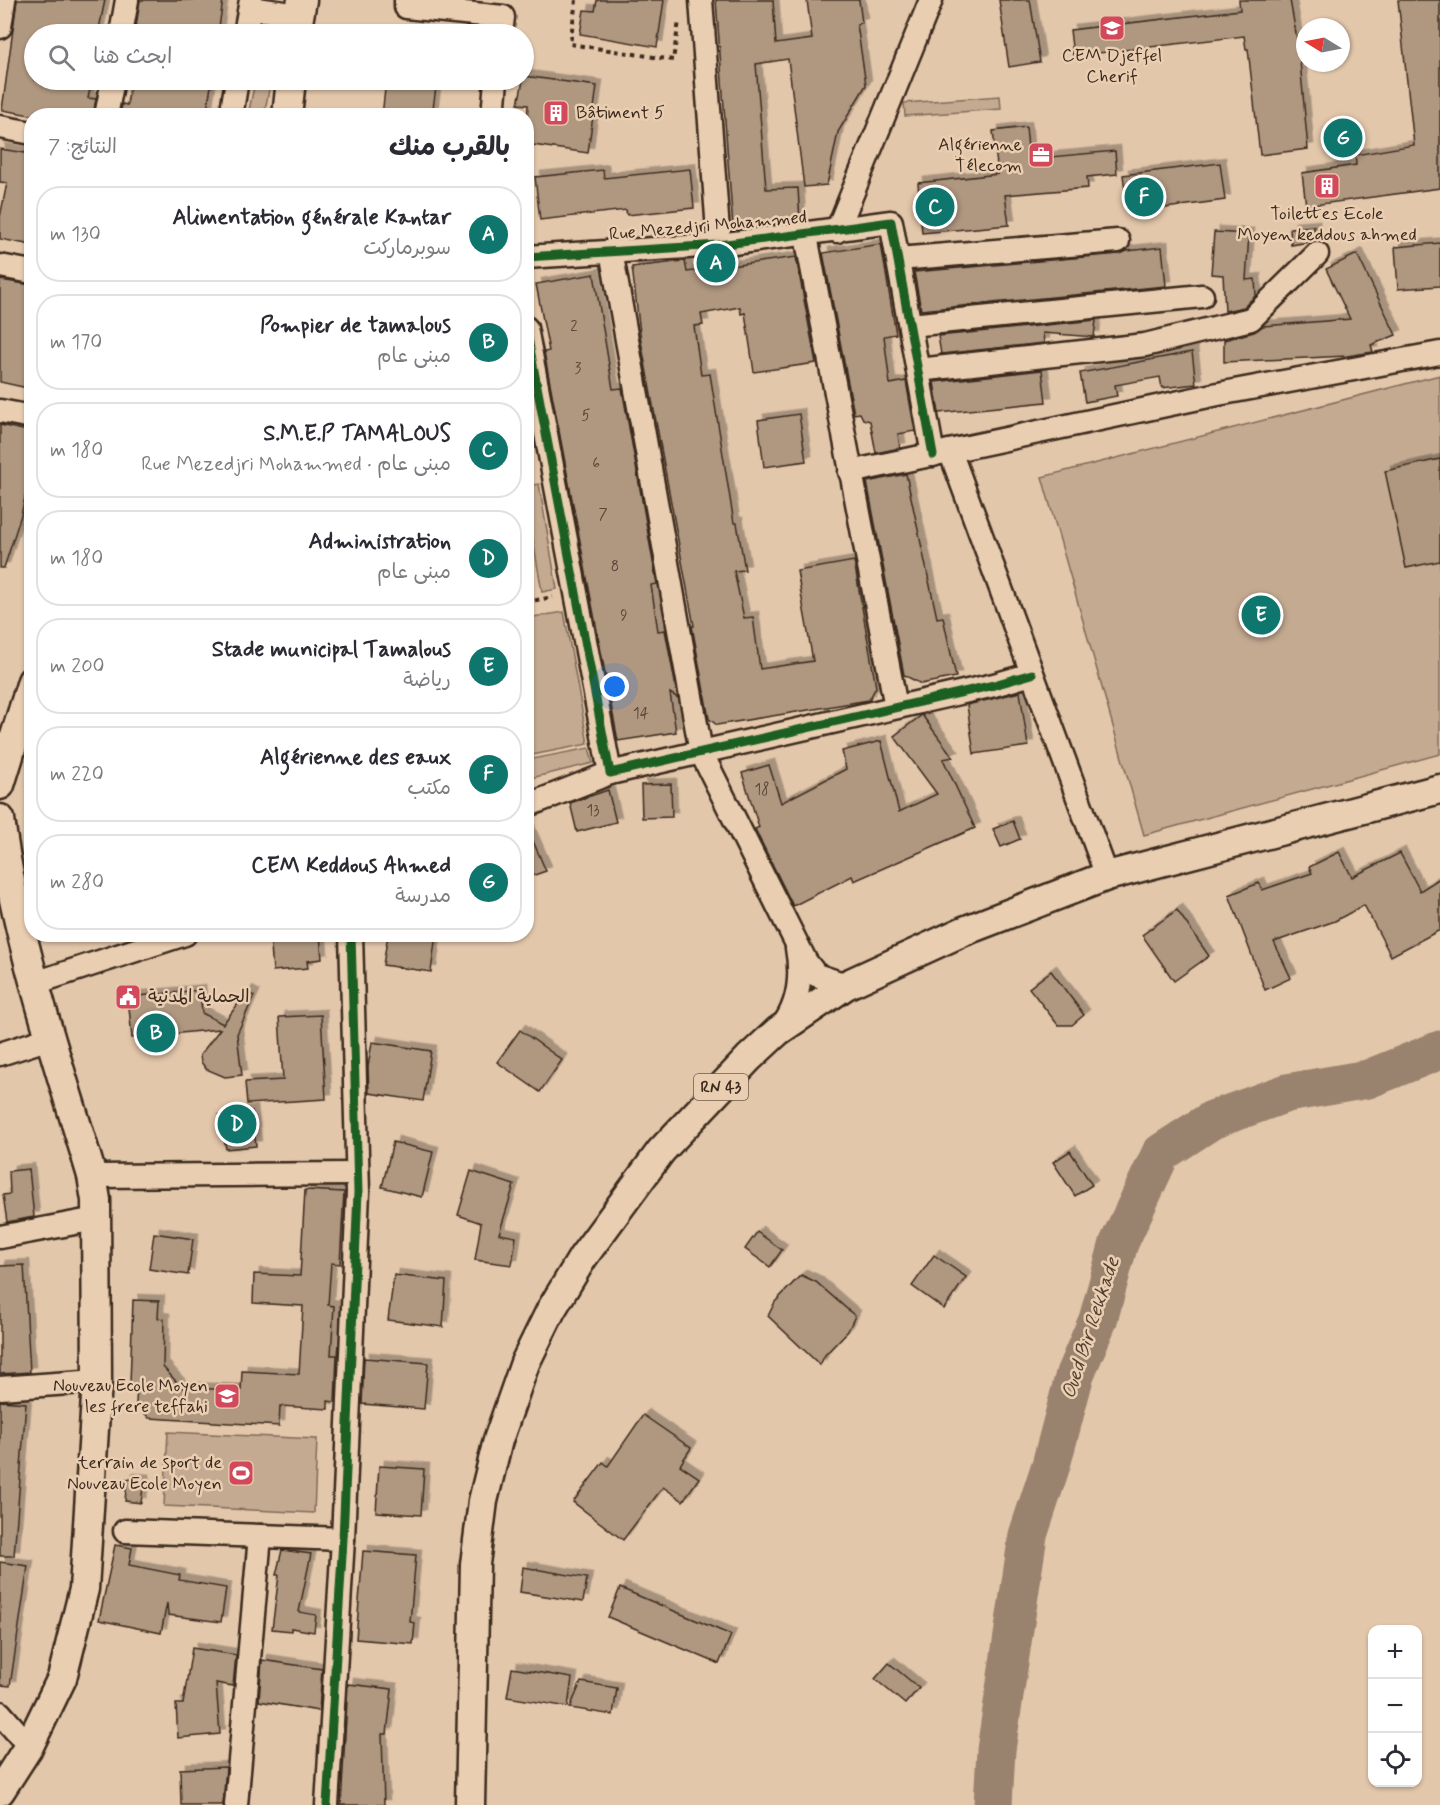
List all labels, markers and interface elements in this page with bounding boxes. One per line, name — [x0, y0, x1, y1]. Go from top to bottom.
school or university icon: CEM Djeffel Cherif — [1097, 13, 1127, 43]
north arrow — [1296, 18, 1350, 72]
search box — [24, 24, 534, 90]
icon: search — [45, 41, 78, 74]
text: ابحث هنا — [93, 43, 173, 71]
place label: CEM Djeffel Cherif — [1062, 44, 1162, 89]
building icon: Bâtiment 5 — [541, 98, 571, 128]
place label: Bâtiment 5 — [576, 101, 665, 125]
pin: G — [1324, 116, 1362, 160]
text: بالقرب منك — [389, 131, 510, 165]
place label: Algérienne Télecom — [938, 133, 1022, 178]
text: النتائج: 7 — [48, 134, 117, 161]
office icon: Algérienne Télecom — [1026, 140, 1056, 170]
building icon: Toilettes Ecole Moyen keddous ahmed — [1312, 171, 1342, 201]
pin: F — [1124, 174, 1164, 220]
pin: C — [916, 184, 954, 230]
place label: Toilettes Ecole Moyen keddous ahmed — [1237, 202, 1417, 247]
text: Alimentation générale Kantar — [173, 204, 451, 232]
street label: Rue Mezedjri Mohammed — [608, 205, 808, 247]
text: 130 m — [50, 221, 101, 248]
text: A — [482, 221, 495, 248]
text: سوبرماركت — [363, 235, 451, 262]
pin: A — [696, 240, 736, 286]
text: Pompier de tamalous — [260, 312, 451, 340]
house number: 2 — [570, 317, 578, 337]
text: 170 m — [50, 329, 102, 356]
text: B — [482, 329, 495, 356]
text: مبنى عام — [377, 343, 451, 370]
house number: 3 — [575, 359, 582, 379]
house number: 5 — [581, 406, 591, 426]
text: S.M.E.P TAMALOUS — [263, 420, 451, 448]
text: 180 m — [50, 437, 103, 464]
text: C — [481, 437, 496, 464]
text: مبنى عام · Rue Mezedjri Mohammed — [141, 451, 451, 478]
house number: 6 — [592, 454, 600, 474]
house number: 7 — [598, 505, 608, 525]
text: Administration — [309, 528, 451, 556]
text: 180 m — [50, 545, 103, 572]
text: D — [482, 545, 495, 572]
house number: 8 — [611, 557, 619, 577]
text: مبنى عام — [377, 559, 451, 586]
pin: E — [1242, 592, 1280, 638]
house number: 9 — [620, 606, 628, 626]
text: Stade municipal Tamalous — [212, 636, 451, 664]
text: 200 m — [50, 653, 105, 680]
text: E — [483, 653, 494, 680]
text: رياضة — [403, 667, 451, 694]
your location — [600, 672, 629, 701]
house number: 14 — [633, 704, 649, 724]
text: Algérienne des eaux — [260, 744, 451, 772]
text: 220 m — [50, 761, 104, 788]
text: F — [483, 761, 494, 788]
text: مكتب — [407, 775, 451, 802]
house number: 18 — [755, 780, 769, 800]
house number: 13 — [586, 801, 600, 821]
text: CEM Keddous Ahmed — [251, 852, 451, 880]
text: 280 m — [50, 869, 104, 896]
text: G — [482, 869, 495, 896]
text: مدرسة — [395, 883, 451, 910]
public building icon: الحماية المدنية — [113, 982, 143, 1012]
place label: الحماية المدنية — [148, 985, 249, 1009]
pin: B — [136, 1010, 176, 1056]
road number: RN 43 — [694, 1074, 748, 1100]
pin: D — [218, 1102, 256, 1146]
water label: Oued Bir Rekkade — [1055, 1253, 1127, 1402]
place label: Nouveau Ecole Moyen les frere teffahi — [53, 1374, 208, 1419]
school or university icon: Nouveau Ecole Moyen les frere teffahi — [212, 1381, 242, 1411]
place label: terrain de sport de Nouveau Ecole Moyen — [67, 1451, 222, 1496]
sports icon: terrain de sport de Nouveau Ecole Moyen — [226, 1458, 256, 1488]
map controls — [1368, 1625, 1422, 1787]
button: + — [1368, 1625, 1422, 1679]
button: − — [1368, 1679, 1422, 1733]
button: locate — [1368, 1733, 1422, 1787]

